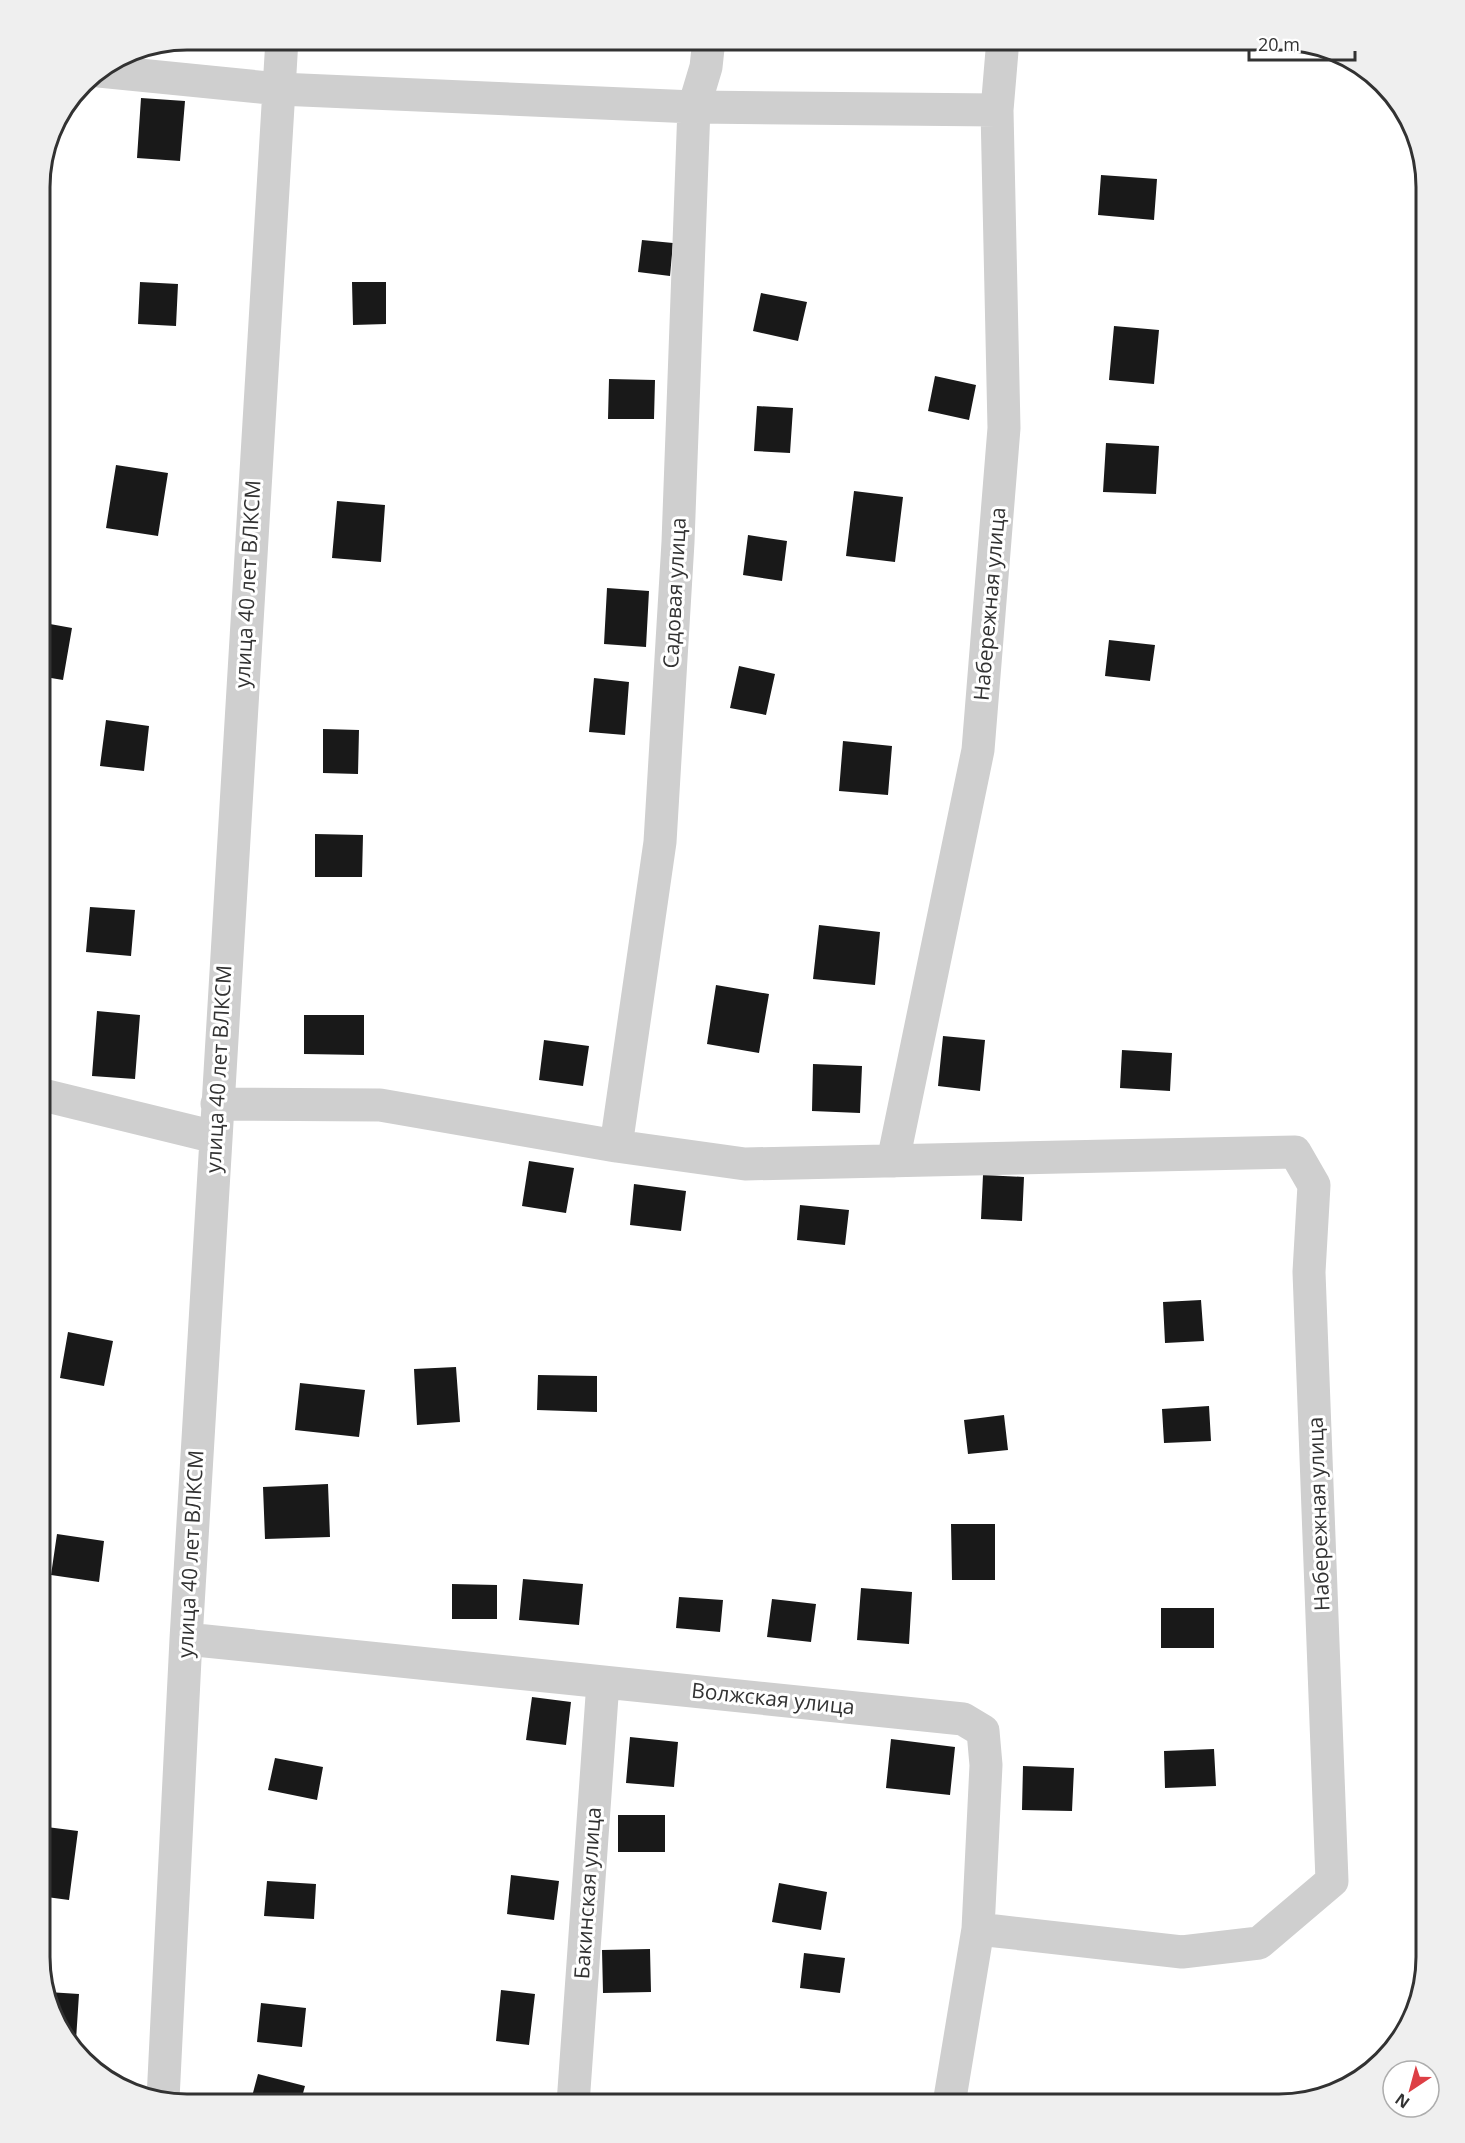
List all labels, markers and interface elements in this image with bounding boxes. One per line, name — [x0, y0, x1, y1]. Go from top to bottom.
scale bar — [1249, 24, 1356, 62]
text: 20 m — [1258, 32, 1300, 56]
street label: улица 40 лет ВЛКСМ — [228, 479, 266, 689]
street label: Набережная улица — [967, 506, 1011, 702]
street label: Садовая улица — [656, 517, 692, 669]
street label: улица 40 лет ВЛКСМ — [199, 964, 237, 1174]
street label: Набережная улица — [1301, 1416, 1335, 1612]
street label: улица 40 лет ВЛКСМ — [171, 1449, 209, 1659]
street label: Волжская улица — [690, 1676, 856, 1721]
street label: Бакинская улица — [567, 1806, 607, 1980]
north arrow — [1381, 2059, 1441, 2119]
text: N — [1390, 2088, 1414, 2114]

